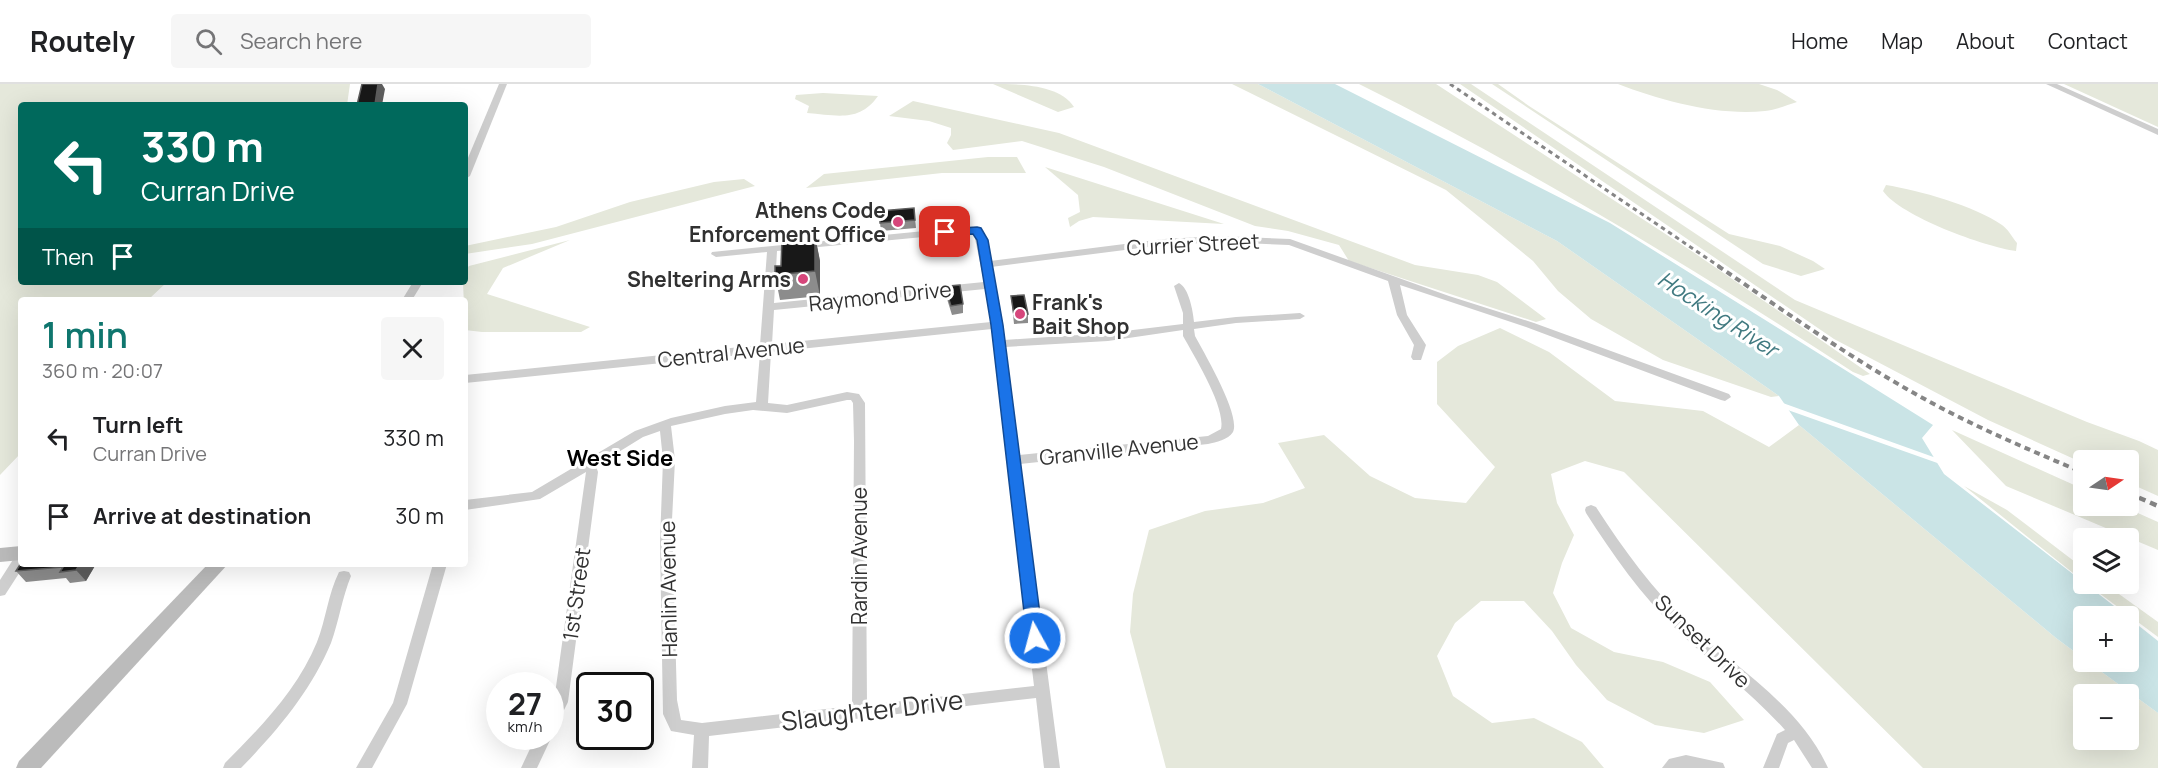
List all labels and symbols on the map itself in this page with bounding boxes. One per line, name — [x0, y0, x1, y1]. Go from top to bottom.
place label: Athens Code Enforcement Office — [689, 196, 886, 248]
pin — [919, 206, 970, 257]
marker: Athens Code Enforcement Office — [891, 215, 905, 229]
street label: Currier Street — [1126, 227, 1260, 261]
water label: Hocking River — [1652, 264, 1786, 366]
place label: Sheltering Arms — [627, 265, 791, 293]
marker: Sheltering Arms — [796, 272, 810, 286]
street label: Raymond Drive — [807, 275, 953, 317]
place label: Frank's Bait Shop — [1032, 288, 1129, 340]
marker: Frank's Bait Shop — [1013, 307, 1027, 321]
street label: Central Avenue — [656, 330, 806, 374]
street label: Granville Avenue — [1038, 427, 1200, 471]
district label: West Side — [567, 443, 673, 473]
north arrow — [2073, 450, 2139, 516]
street label: Rardin Avenue — [845, 487, 873, 625]
street label: Hanlin Avenue — [653, 520, 683, 658]
street label: 1st Street — [556, 546, 596, 642]
street label: Sunset Drive — [1649, 588, 1757, 694]
position arrow — [1003, 606, 1067, 670]
speed limit sign: 30 — [576, 672, 654, 750]
street label: Slaughter Drive — [779, 681, 965, 739]

